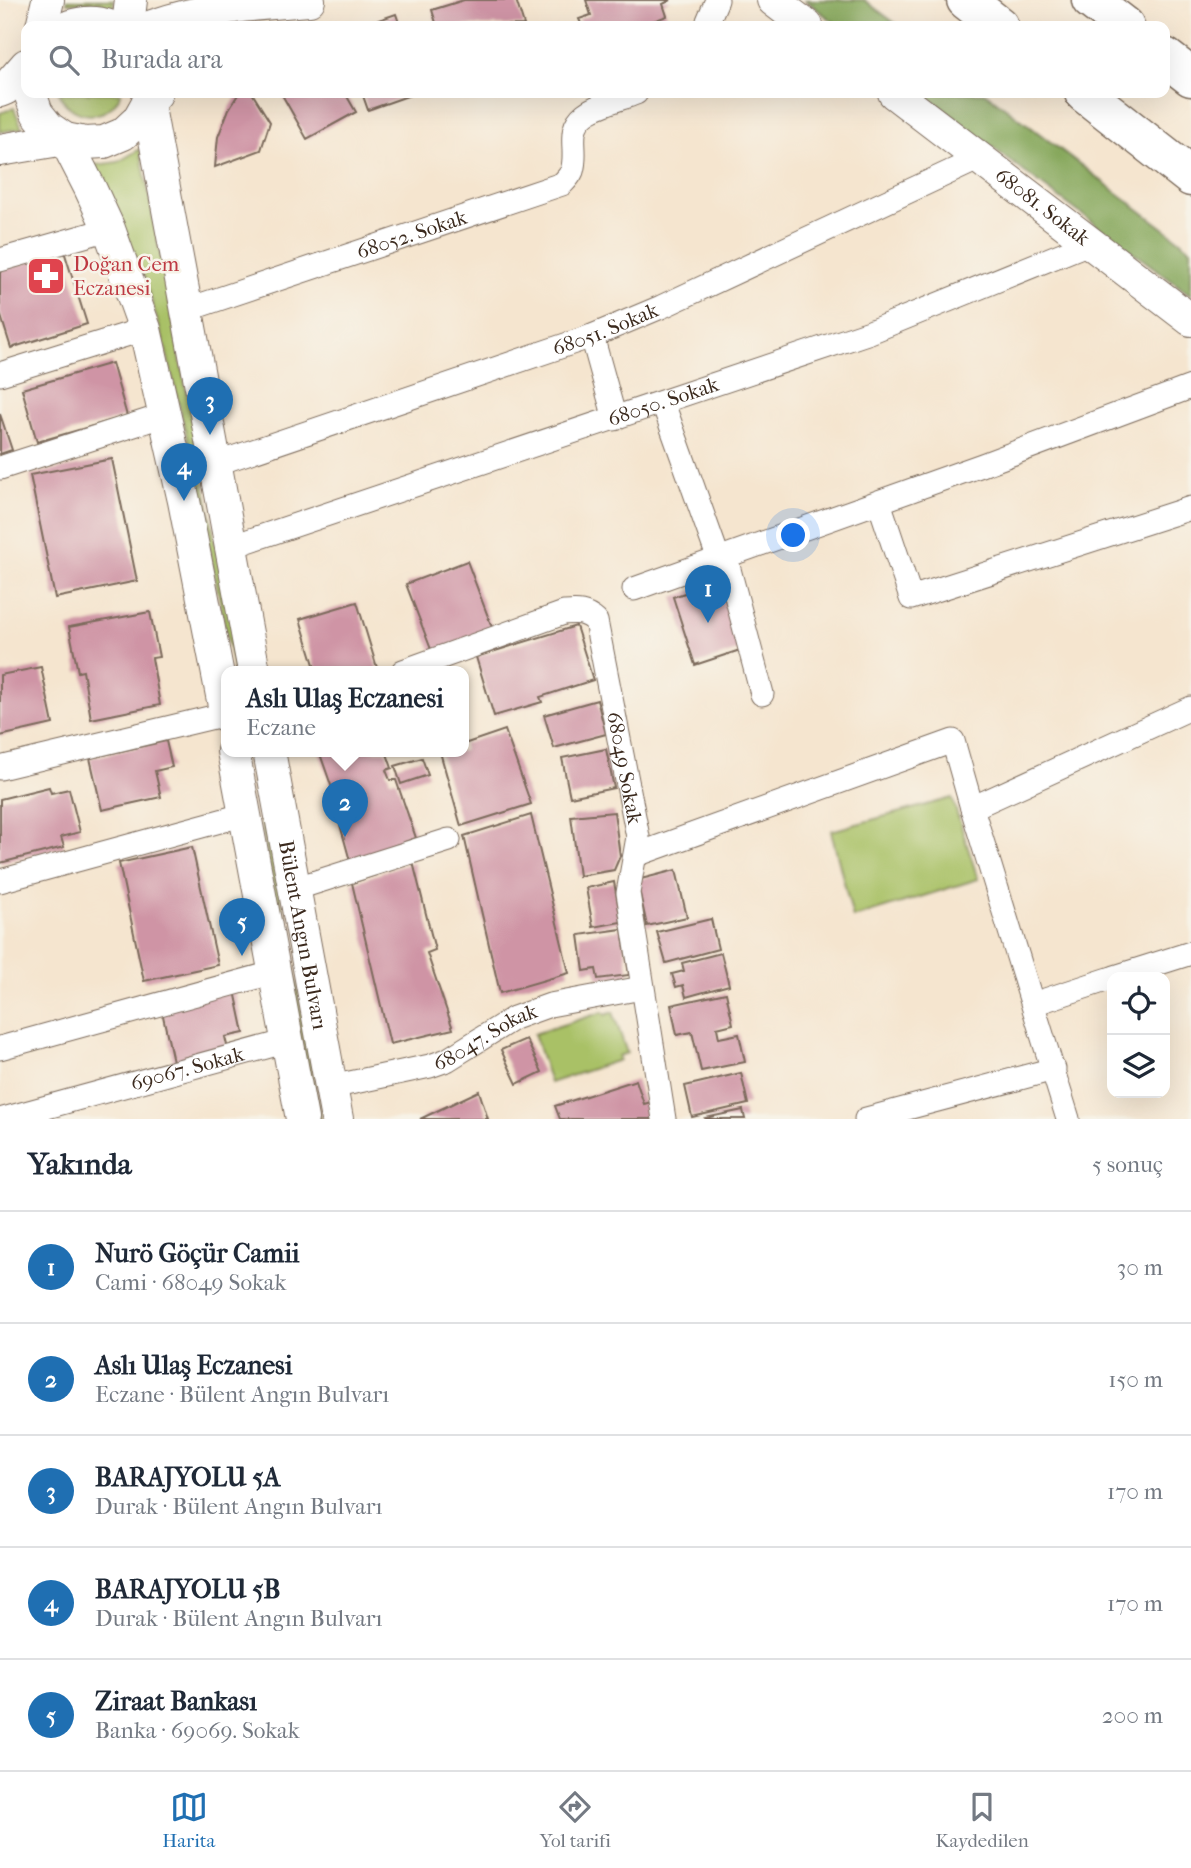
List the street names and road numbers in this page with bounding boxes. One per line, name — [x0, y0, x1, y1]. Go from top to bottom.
street label: 68081. Sokak — [990, 163, 1095, 250]
street label: 68052. Sokak — [353, 205, 470, 264]
street label: 68051. Sokak — [549, 298, 662, 360]
street label: 68050. Sokak — [605, 372, 722, 431]
street label: 68049 Sokak — [602, 710, 647, 826]
street label: Bülent Angın Bulvarı — [274, 838, 332, 1031]
street label: 68047. Sokak — [430, 999, 541, 1076]
street label: 69067. Sokak — [128, 1042, 247, 1096]

